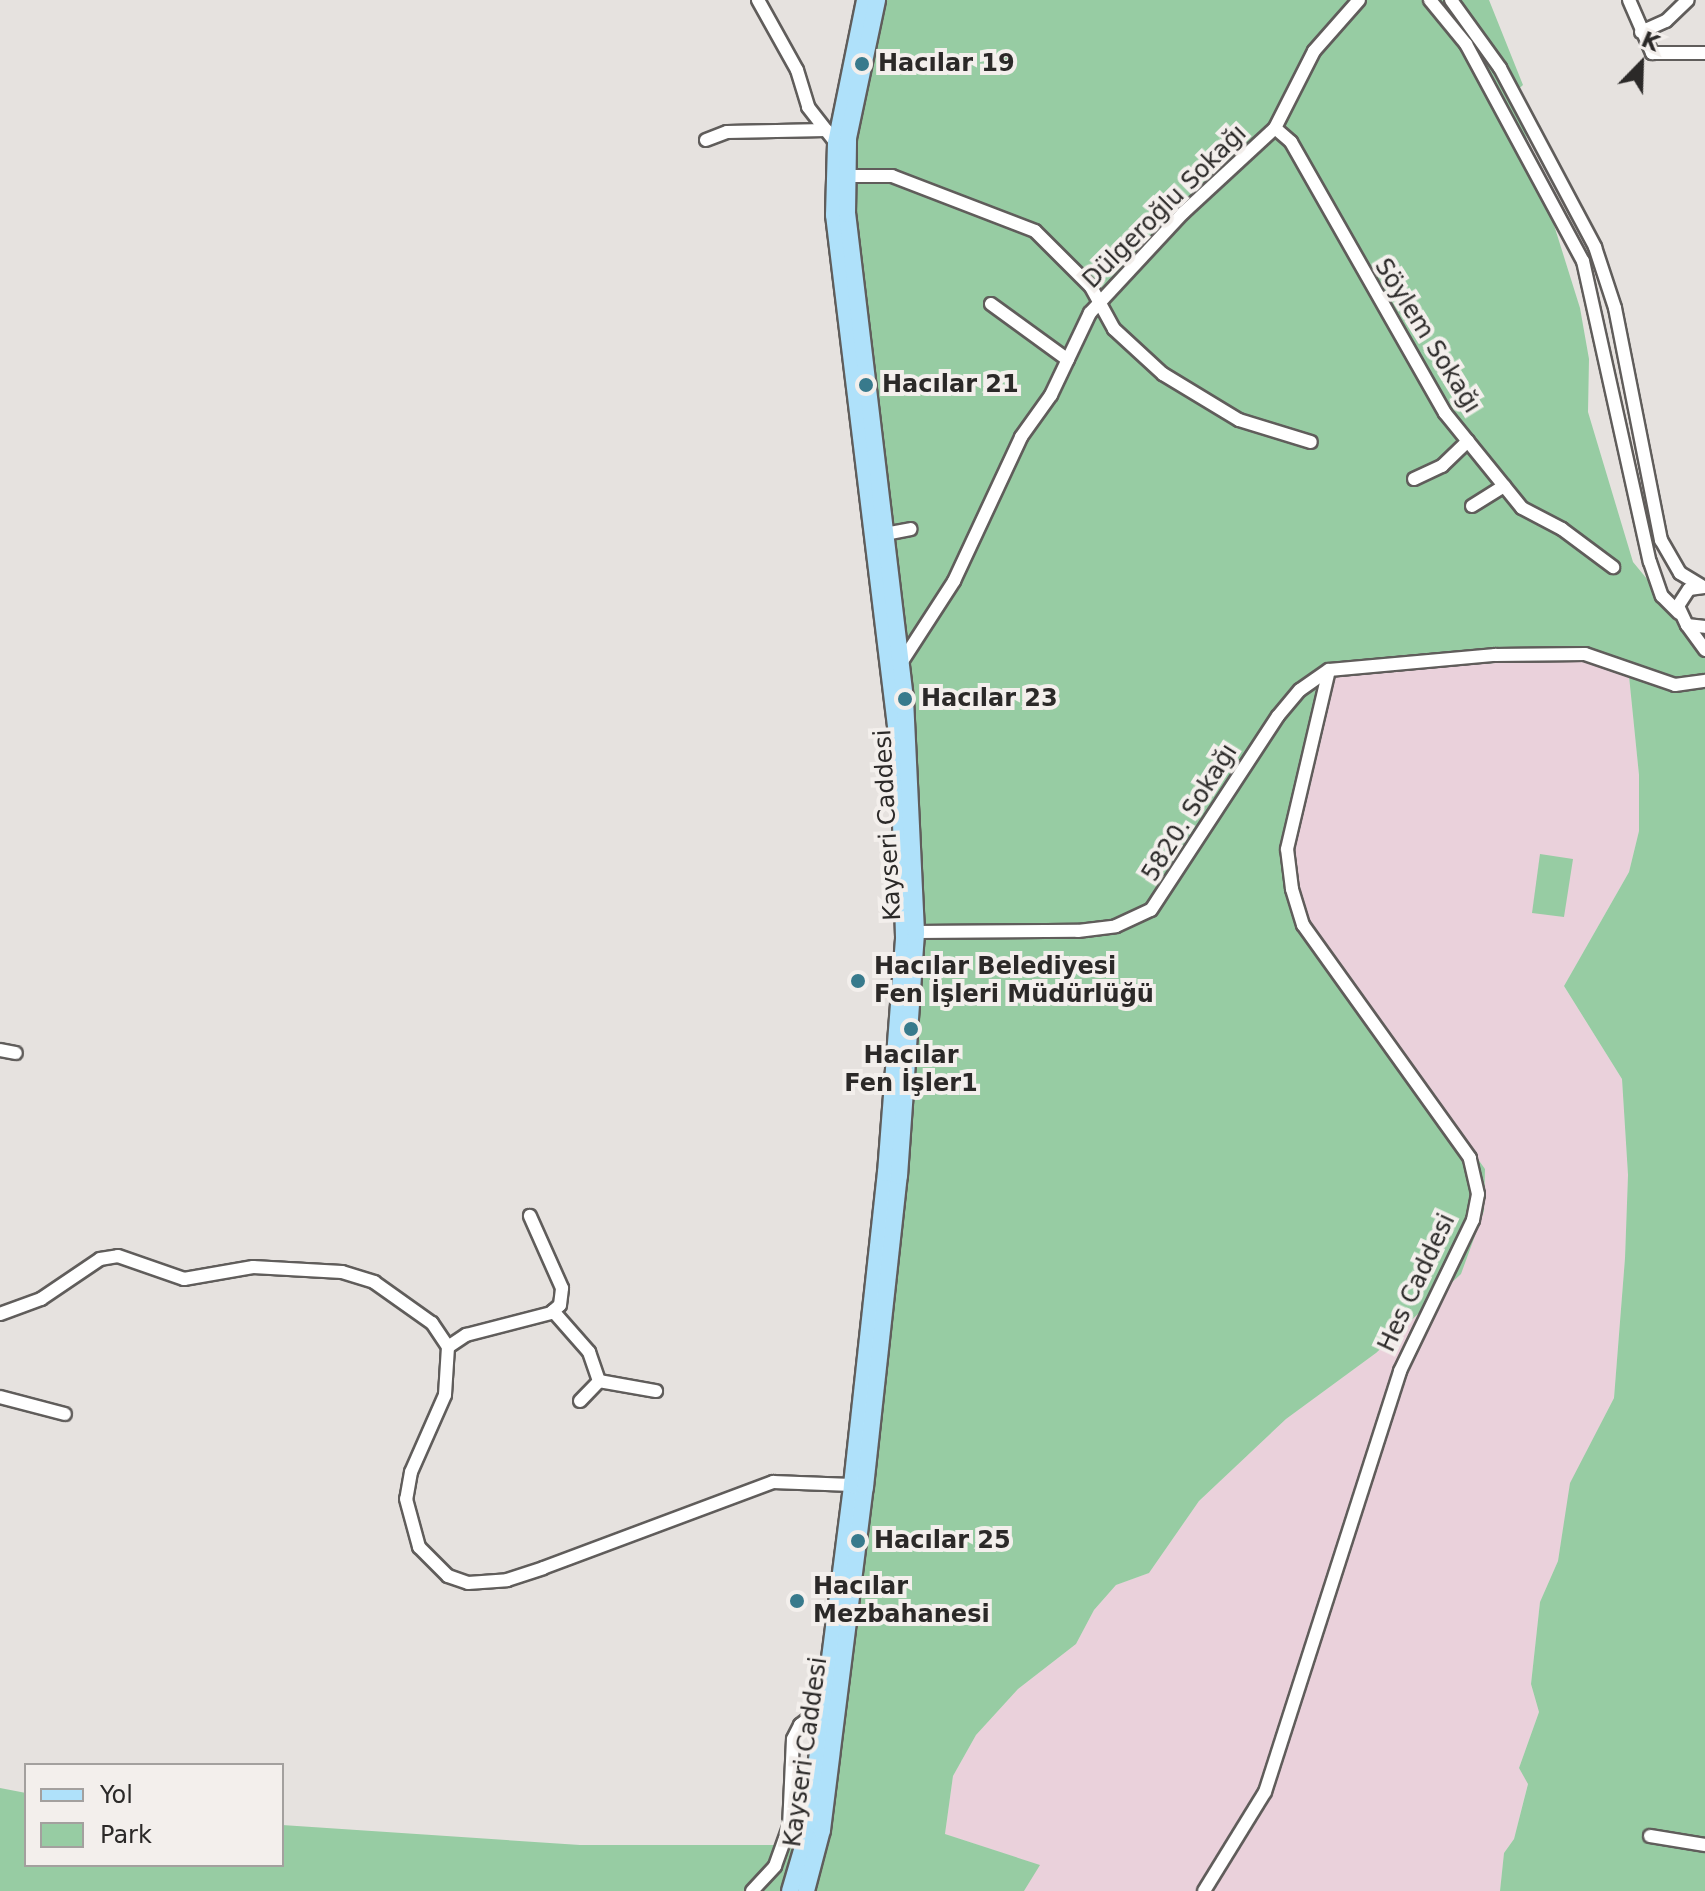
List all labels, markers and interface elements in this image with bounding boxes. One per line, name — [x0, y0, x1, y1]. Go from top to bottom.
north arrow — [1601, 24, 1681, 104]
text: K — [1638, 27, 1663, 56]
place label: Hacılar 19 — [878, 50, 1015, 78]
marker: Hacılar 19 — [853, 55, 871, 73]
street label: Dülgeroğlu Sokağı — [1077, 119, 1253, 295]
street label: Söylem Sokağı — [1368, 254, 1486, 418]
place label: Hacılar 21 — [882, 371, 1019, 399]
marker: Hacılar 21 — [857, 376, 875, 394]
place label: Hacılar 23 — [921, 685, 1058, 713]
marker: Hacılar 23 — [896, 690, 914, 708]
street label: Kayseri Caddesi — [869, 729, 907, 921]
street label: 5820. Sokağı — [1136, 739, 1244, 887]
place label: Hacılar Belediyesi Fen İşleri Müdürlüğü — [874, 953, 1154, 1009]
marker: Hacılar Belediyesi Fen İşleri Müdürlüğü — [849, 972, 867, 990]
marker: Hacılar Fen İşler1 — [902, 1020, 920, 1038]
place label: Hacılar Fen İşler1 — [844, 1042, 978, 1098]
street label: Hes Caddesi — [1373, 1209, 1461, 1357]
place label: Hacılar 25 — [874, 1527, 1011, 1555]
marker: Hacılar 25 — [849, 1532, 867, 1550]
place label: Hacılar Mezbahanesi — [813, 1573, 990, 1629]
marker: Hacılar Mezbahanesi — [788, 1592, 806, 1610]
street label: Kayseri Caddesi — [778, 1655, 834, 1849]
legend — [24, 1763, 284, 1867]
text: Yol — [100, 1781, 133, 1809]
text: Park — [100, 1821, 152, 1849]

